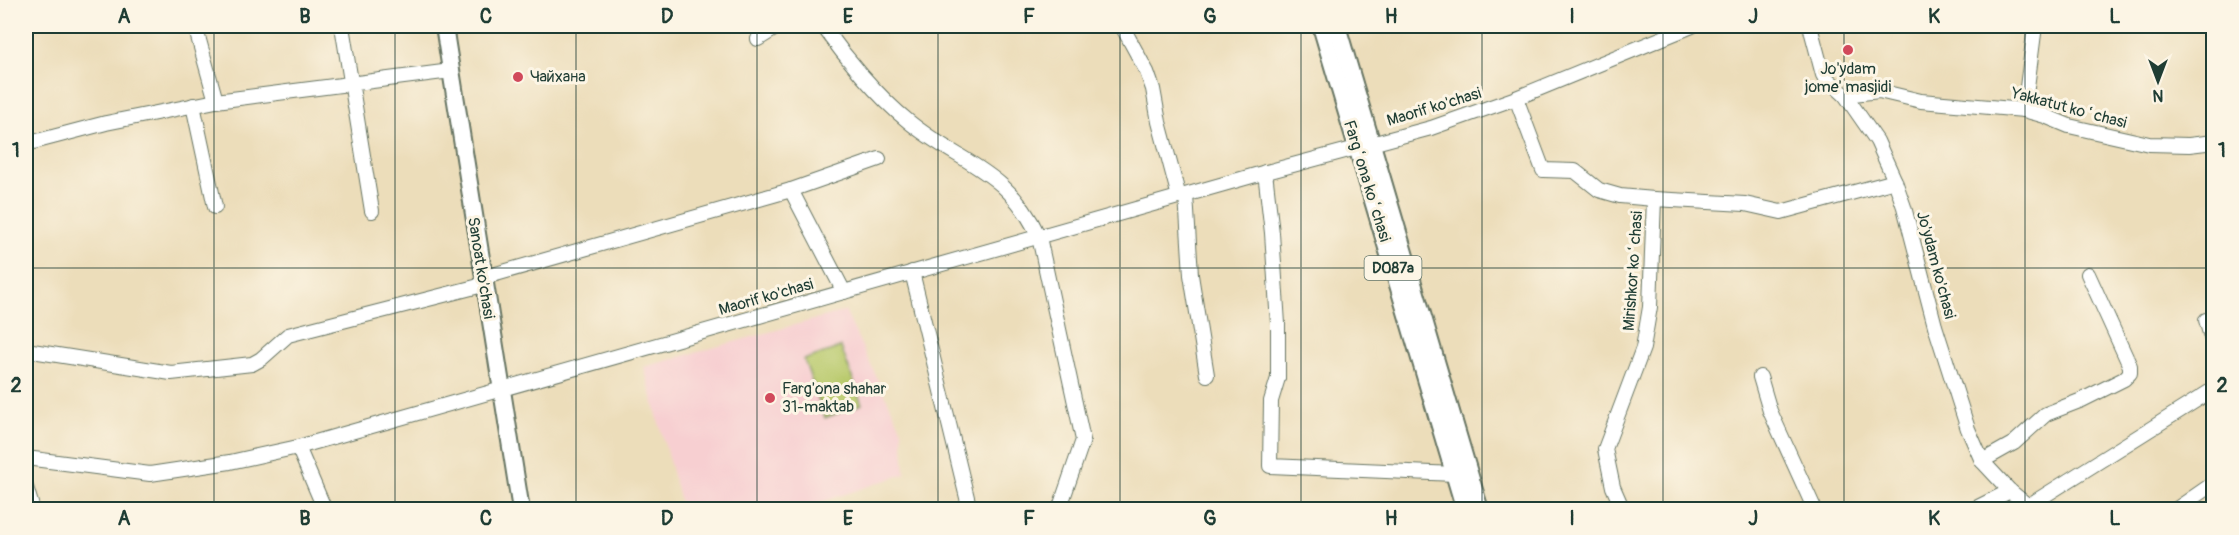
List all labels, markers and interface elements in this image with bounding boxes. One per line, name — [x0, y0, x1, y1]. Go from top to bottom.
text: A — [118, 4, 131, 29]
text: B — [299, 4, 311, 29]
text: C — [480, 4, 492, 29]
text: D — [661, 4, 674, 29]
text: E — [843, 4, 854, 29]
text: F — [1023, 4, 1035, 29]
text: G — [1203, 4, 1217, 29]
text: H — [1385, 4, 1398, 29]
text: I — [1569, 4, 1575, 29]
text: J — [1748, 4, 1758, 29]
text: K — [1928, 4, 1940, 29]
text: L — [2109, 4, 2121, 29]
marker: Jo'ydam jome' masjidi — [1841, 43, 1855, 57]
north arrow — [2128, 51, 2188, 111]
place label: Jo'ydam jome' masjidi — [1804, 59, 1891, 97]
place label: Чайхана — [530, 67, 586, 87]
marker: Чайхана — [511, 70, 525, 84]
street label: Maorif ko'chasi — [1384, 83, 1484, 131]
street label: Yakkatut koʻchasi — [2008, 83, 2129, 133]
text: N — [2152, 85, 2163, 105]
street label: Fargʻona koʻchasi — [1339, 118, 1395, 244]
text: 1 — [12, 138, 20, 163]
text: 1 — [2218, 138, 2226, 163]
street label: Jo'ydam ko'chasi — [1912, 209, 1960, 321]
street label: Mirishkor koʻchasi — [1619, 210, 1647, 332]
street label: Sanoat ko'chasi — [463, 216, 499, 320]
road number: D087a — [1364, 256, 1422, 280]
street label: Maorif ko'chasi — [716, 274, 816, 320]
text: 2 — [10, 373, 22, 398]
text: 2 — [2216, 373, 2228, 398]
place label: Farg'ona shahar 31-maktab — [782, 379, 886, 417]
marker: Farg'ona shahar 31-maktab — [763, 391, 777, 405]
text: A — [118, 506, 131, 531]
text: B — [299, 506, 311, 531]
text: C — [480, 506, 492, 531]
text: D — [661, 506, 674, 531]
text: E — [843, 506, 854, 531]
text: F — [1023, 506, 1035, 531]
text: G — [1203, 506, 1217, 531]
text: H — [1385, 506, 1398, 531]
text: I — [1569, 506, 1575, 531]
text: J — [1748, 506, 1758, 531]
text: K — [1928, 506, 1940, 531]
text: L — [2109, 506, 2121, 531]

